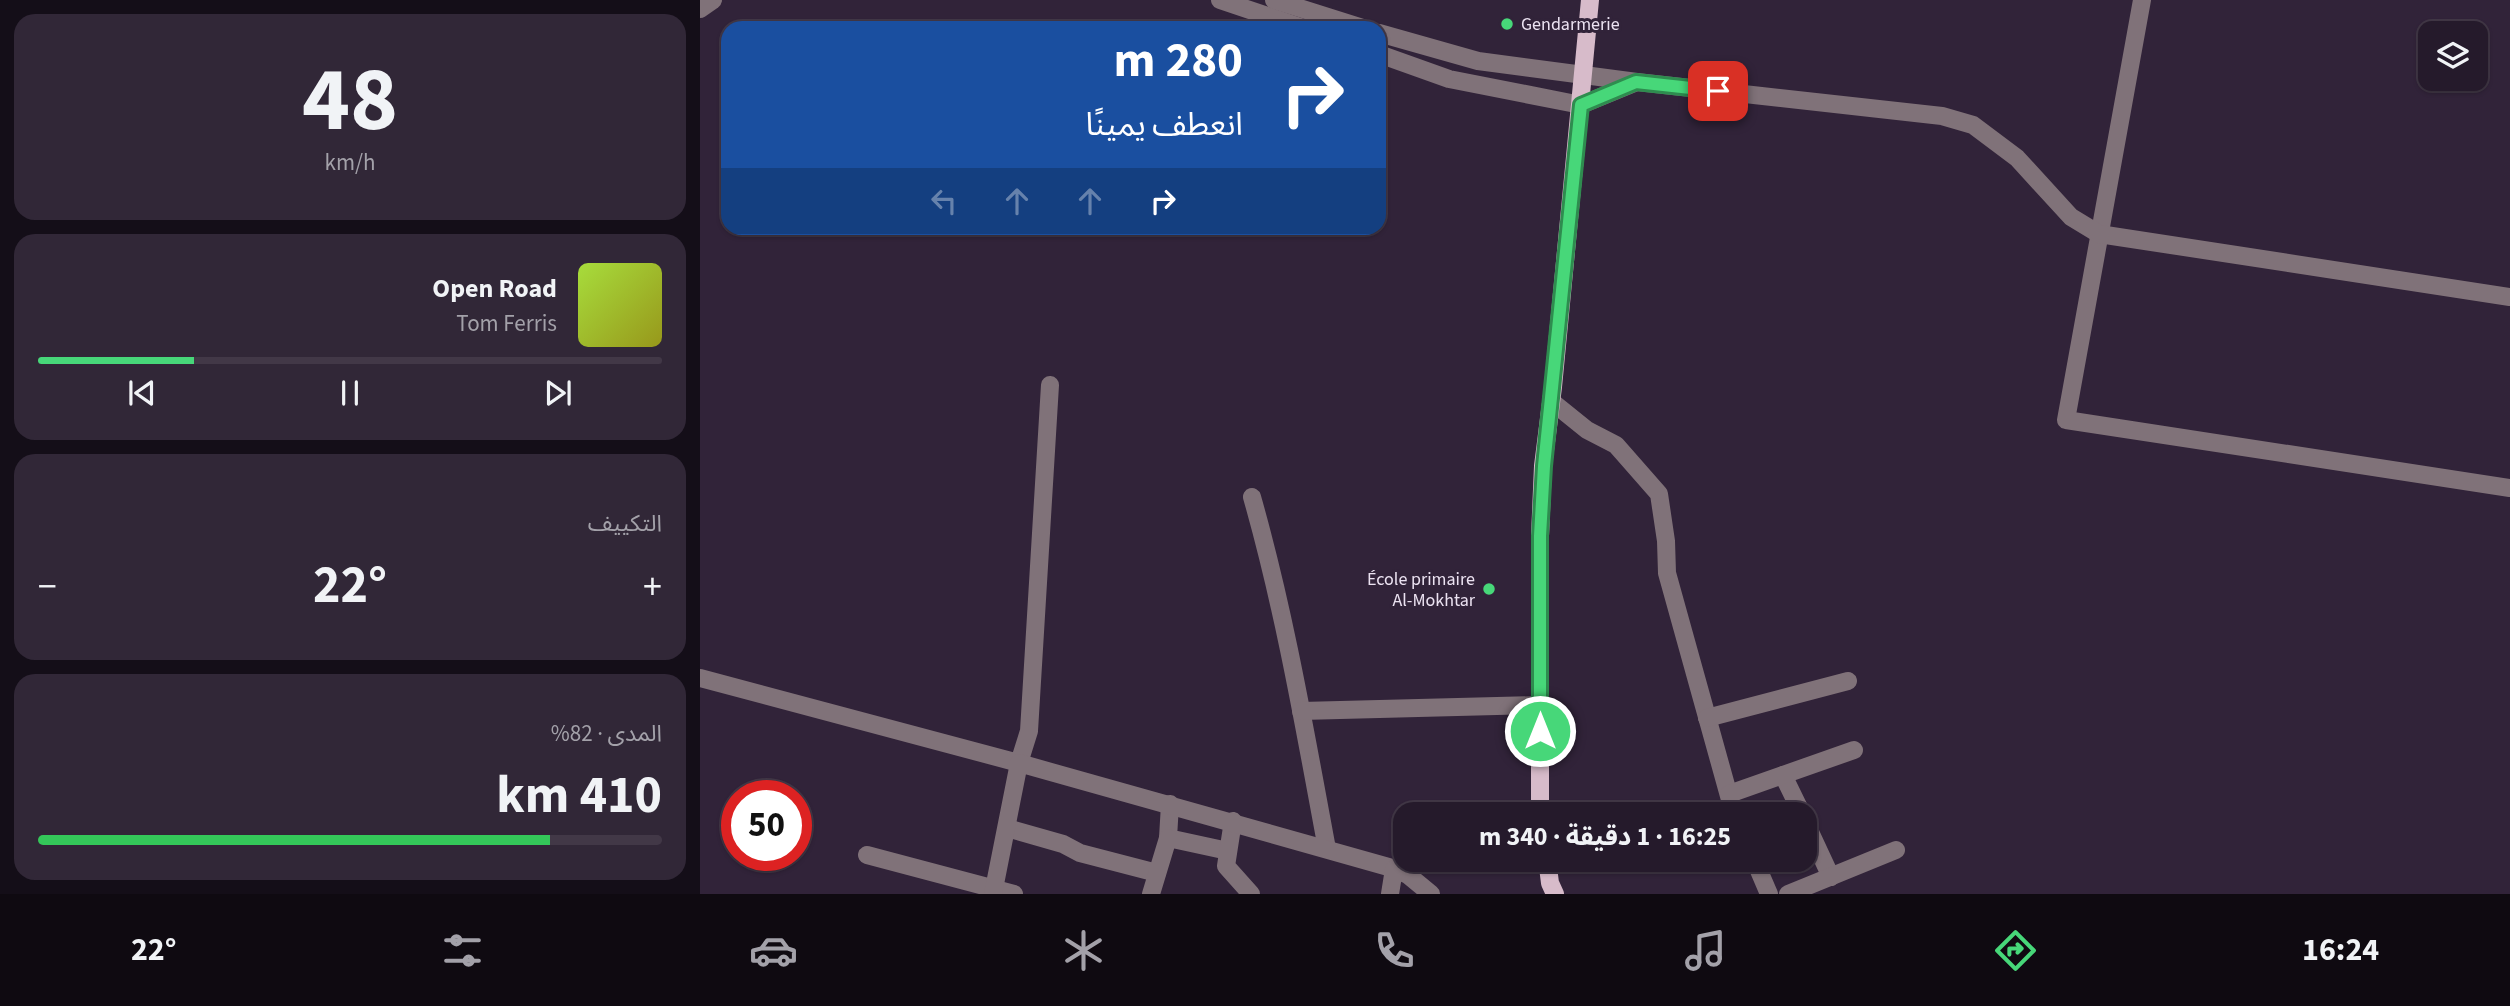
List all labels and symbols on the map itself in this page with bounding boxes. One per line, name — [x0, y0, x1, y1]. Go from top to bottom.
place label: Gendarmerie — [1521, 12, 1620, 37]
marker: Gendarmerie — [1499, 16, 1515, 32]
pin — [1688, 61, 1748, 121]
place label: École primaire Al-Mokhtar — [1367, 567, 1476, 613]
marker: École primaire Al-Mokhtar — [1481, 581, 1497, 597]
position arrow — [1503, 694, 1577, 768]
speed limit sign: 50 — [721, 780, 812, 871]

